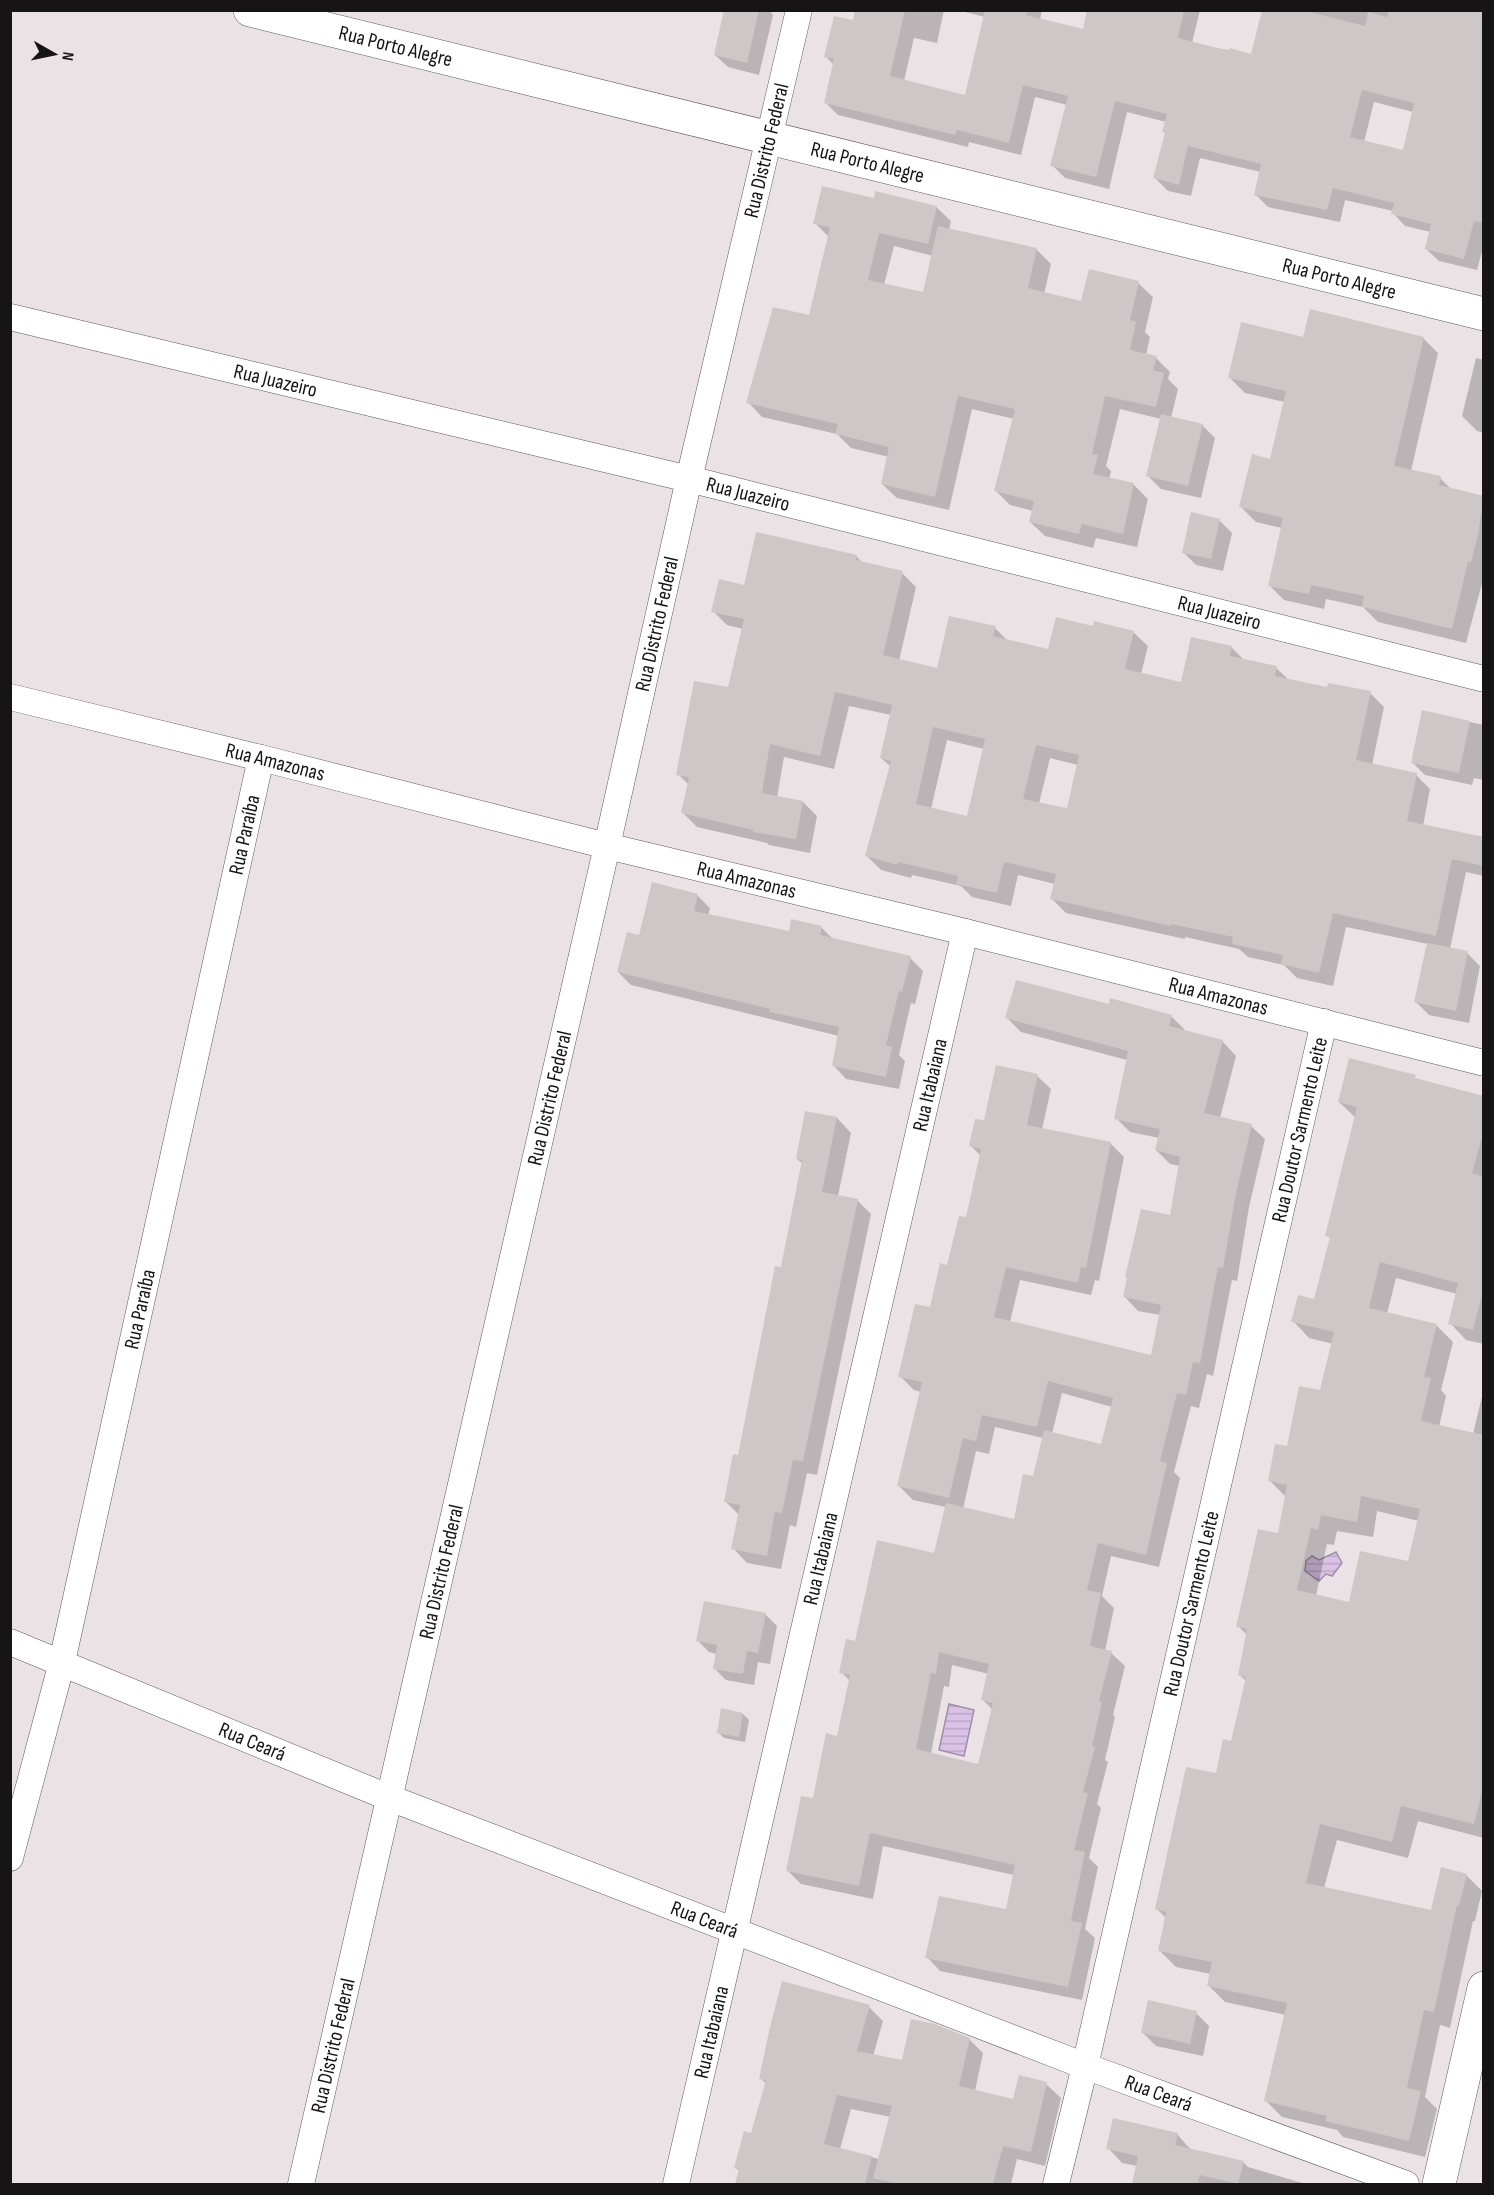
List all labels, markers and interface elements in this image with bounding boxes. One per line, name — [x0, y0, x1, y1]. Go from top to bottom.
street label: Rua Porto Alegre — [336, 20, 455, 72]
north arrow — [24, 24, 84, 84]
text: N — [57, 50, 77, 62]
street label: Rua Distrito Federal — [738, 81, 794, 220]
street label: Rua Porto Alegre — [808, 136, 927, 188]
street label: Rua Porto Alegre — [1280, 252, 1399, 304]
street label: Rua Juazeiro — [231, 358, 320, 402]
street label: Rua Juazeiro — [704, 471, 792, 516]
street label: Rua Distrito Federal — [629, 554, 684, 694]
street label: Rua Juazeiro — [1175, 590, 1264, 635]
street label: Rua Amazonas — [223, 737, 328, 786]
street label: Rua Paraíba — [223, 792, 265, 877]
street label: Rua Amazonas — [694, 856, 799, 904]
street label: Rua Amazonas — [1166, 971, 1271, 1021]
street label: Rua Distrito Federal — [522, 1028, 577, 1168]
street label: Rua Doutor Sarmento Leite — [1266, 1035, 1333, 1225]
street label: Rua Itabaiana — [907, 1036, 953, 1134]
street label: Rua Paraíba — [119, 1267, 161, 1352]
street label: Rua Distrito Federal — [414, 1502, 469, 1642]
street label: Rua Doutor Sarmento Leite — [1158, 1508, 1224, 1698]
street label: Rua Itabaiana — [798, 1510, 843, 1607]
street label: Rua Ceará — [215, 1717, 290, 1766]
street label: Rua Ceará — [667, 1895, 742, 1944]
street label: Rua Distrito Federal — [305, 1976, 360, 2115]
street label: Rua Itabaiana — [688, 1983, 734, 2081]
street label: Rua Ceará — [1121, 2069, 1196, 2117]

